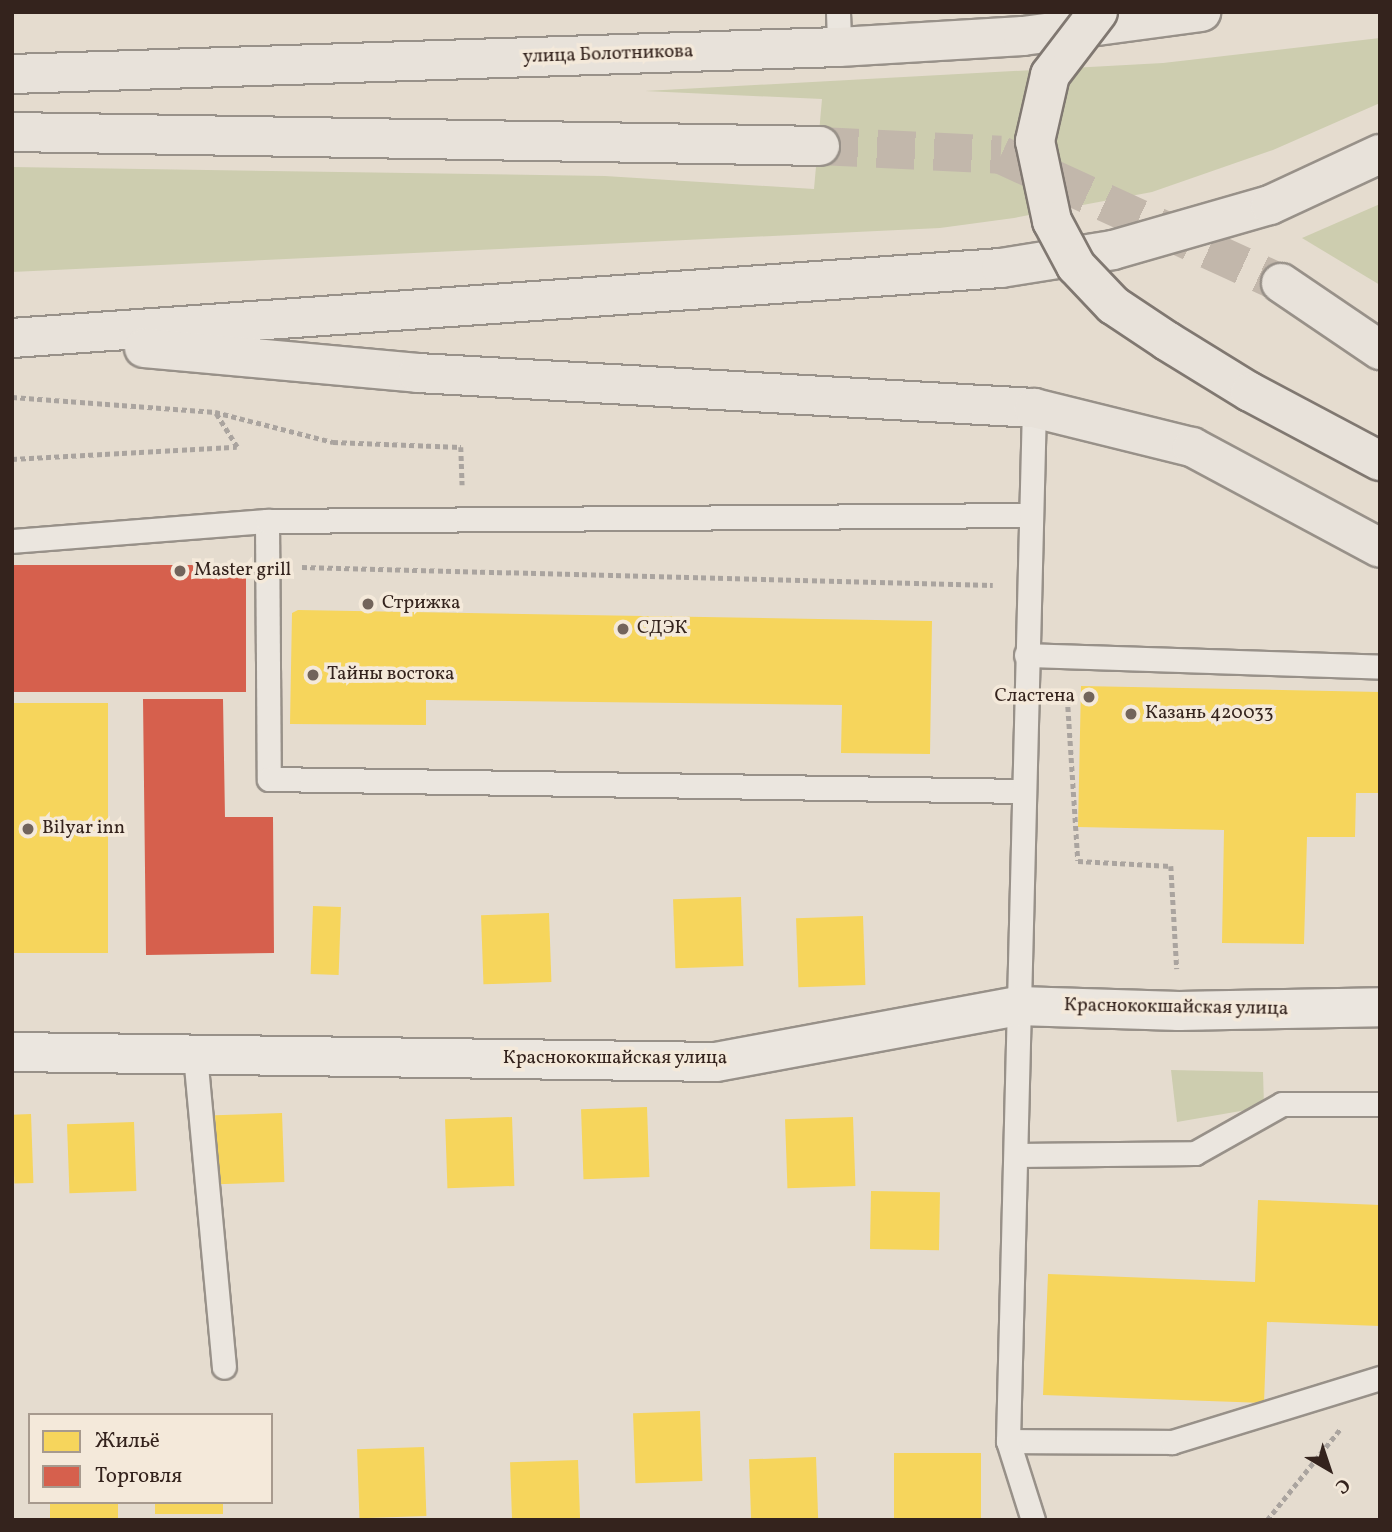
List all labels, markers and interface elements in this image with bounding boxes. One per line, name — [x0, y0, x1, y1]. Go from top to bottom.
street label: улица Болотникова — [522, 41, 694, 69]
place label: Master grill — [194, 560, 291, 582]
marker: Master grill — [172, 563, 188, 579]
place label: Стрижка — [382, 593, 460, 615]
marker: Стрижка — [360, 596, 376, 612]
place label: СДЭК — [637, 618, 687, 640]
marker: СДЭК — [615, 621, 631, 637]
place label: Тайны востока — [327, 664, 454, 686]
marker: Тайны востока — [305, 667, 321, 683]
place label: Сластена — [995, 686, 1075, 708]
marker: Сластена — [1081, 689, 1097, 705]
place label: Казань 420033 — [1145, 703, 1273, 725]
marker: Казань 420033 — [1123, 706, 1139, 722]
place label: Bilyar inn — [42, 818, 125, 840]
marker: Bilyar inn — [20, 821, 36, 837]
street label: Краснококшайская улица — [1063, 995, 1289, 1021]
street label: Краснококшайская улица — [503, 1048, 727, 1070]
legend — [28, 1413, 273, 1504]
text: Жильё — [95, 1427, 160, 1456]
north arrow — [1294, 1434, 1364, 1504]
text: Торговля — [95, 1462, 182, 1491]
text: С — [1329, 1471, 1355, 1499]

